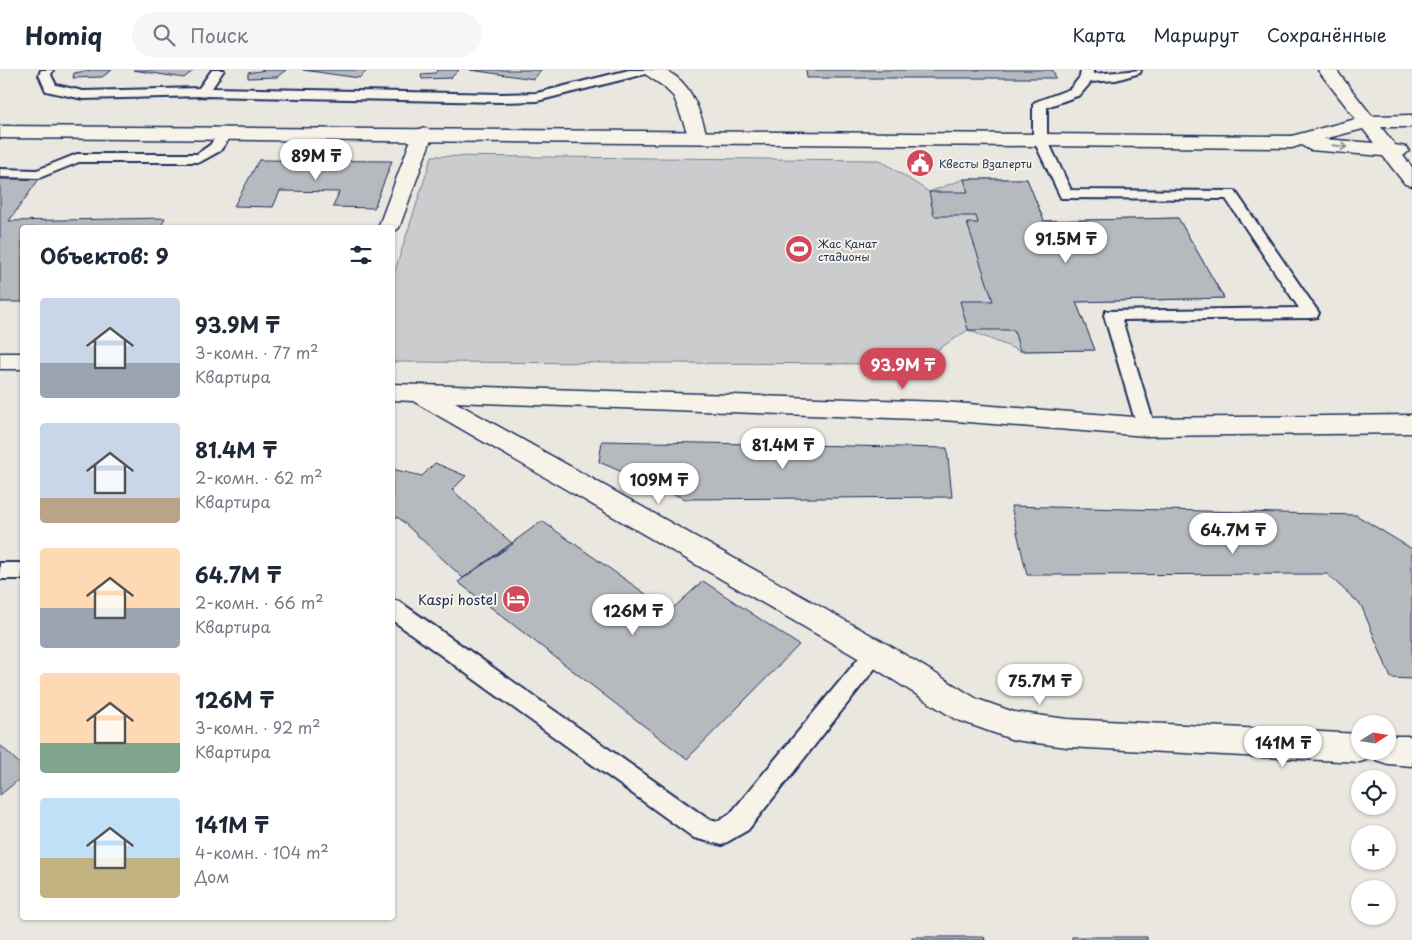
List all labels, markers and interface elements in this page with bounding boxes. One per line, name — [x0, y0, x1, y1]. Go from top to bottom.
search box — [132, 12, 482, 57]
text: Homiq — [25, 17, 102, 53]
icon: search — [150, 21, 178, 49]
text: Поиск — [190, 21, 248, 49]
text: Карта — [1073, 21, 1125, 48]
text: Маршрут — [1153, 21, 1239, 48]
text: Сохранённые — [1267, 21, 1387, 48]
pin: 89M ₸ — [281, 138, 351, 181]
one-way arrow — [1332, 142, 1348, 151]
text: 89M ₸ — [291, 143, 341, 167]
public building icon: Квесты Взаперти — [905, 148, 935, 178]
place label: Квесты Взаперти — [939, 155, 1032, 172]
pin: 91.5M ₸ — [1020, 222, 1112, 264]
text: 91.5M ₸ — [1035, 226, 1097, 250]
sports icon: Жас Қанат стадионы — [784, 234, 814, 264]
place label: Жас Қанат стадионы — [817, 235, 878, 265]
text: Объектов: 9 — [40, 239, 169, 271]
icon: filters — [347, 241, 375, 269]
text: 93.9M ₸ — [195, 308, 279, 340]
icon: home — [80, 318, 140, 378]
text: 3-комн. · 77 m² — [195, 340, 318, 364]
pin: 93.9M ₸ — [857, 348, 949, 390]
text: 93.9M ₸ — [871, 352, 935, 376]
text: Квартира — [195, 364, 270, 388]
pin: 81.4M ₸ — [737, 428, 829, 470]
text: 81.4M ₸ — [752, 432, 814, 456]
text: 81.4M ₸ — [195, 433, 277, 465]
icon: home — [80, 443, 140, 503]
pin: 109M ₸ — [618, 462, 700, 505]
text: 2-комн. · 62 m² — [195, 465, 322, 489]
text: 109M ₸ — [630, 467, 688, 491]
text: Квартира — [195, 489, 270, 513]
pin: 64.7M ₸ — [1187, 512, 1279, 555]
text: 64.7M ₸ — [1200, 517, 1266, 541]
text: 64.7M ₸ — [195, 558, 281, 590]
icon: home — [80, 568, 140, 628]
hotel icon: Kaspi hostel — [501, 584, 531, 614]
place label: Kaspi hostel — [418, 589, 497, 610]
text: 2-комн. · 66 m² — [195, 590, 324, 614]
pin: 126M ₸ — [592, 594, 674, 636]
text: 126M ₸ — [603, 598, 663, 622]
text: Квартира — [195, 614, 270, 638]
pin: 75.7M ₸ — [994, 664, 1086, 706]
text: 75.7M ₸ — [1008, 668, 1072, 692]
text: 126M ₸ — [195, 683, 274, 715]
icon: home — [80, 693, 140, 753]
text: 3-комн. · 92 m² — [195, 715, 320, 739]
north arrow — [1351, 715, 1396, 760]
map controls — [1351, 715, 1396, 925]
pin: 141M ₸ — [1242, 726, 1324, 768]
text: 141M ₸ — [1255, 730, 1311, 754]
text: Квартира — [195, 739, 270, 763]
button: locate — [1351, 770, 1396, 815]
text: 141M ₸ — [195, 808, 269, 840]
icon: home — [80, 818, 140, 878]
button: + — [1351, 825, 1396, 870]
text: 4-комн. · 104 m² — [195, 840, 329, 864]
text: Дом — [195, 864, 229, 888]
button: − — [1351, 880, 1396, 925]

